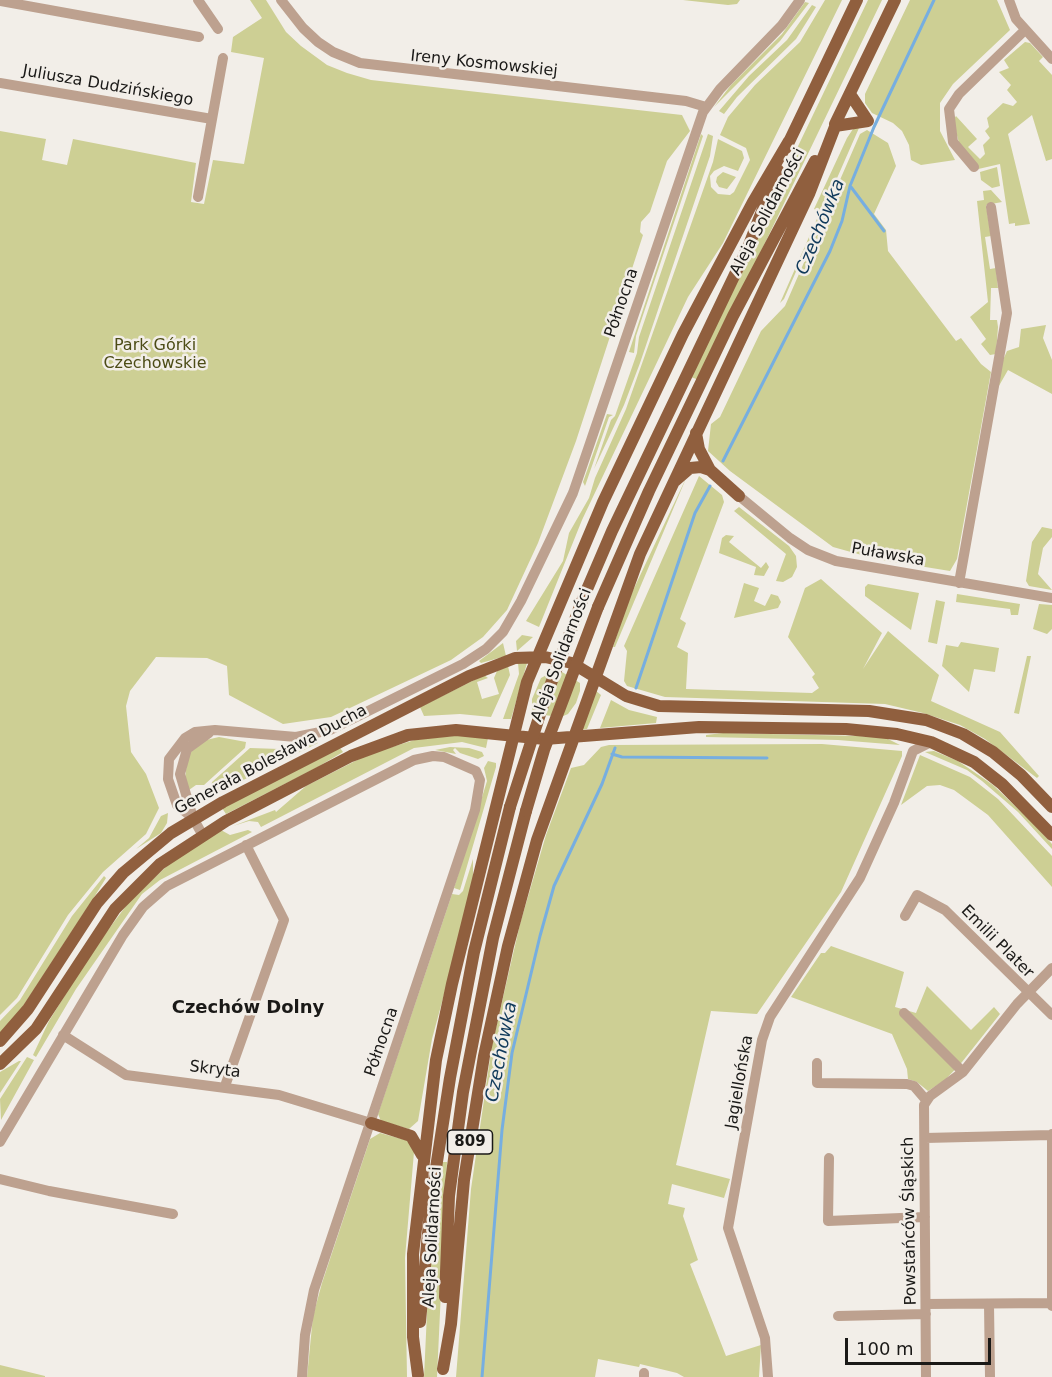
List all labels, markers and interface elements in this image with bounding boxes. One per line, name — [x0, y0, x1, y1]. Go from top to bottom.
street label: Ireny Kosmowskiej — [409, 47, 559, 81]
street label: Juliusza Dudzińskiego — [21, 62, 195, 110]
street label: Aleja Solidarności — [726, 145, 810, 279]
water label: Czechówka — [792, 176, 850, 278]
street label: Północna — [601, 266, 643, 340]
park label: Park Górki Czechowskie — [103, 336, 207, 374]
street label: Puławska — [850, 539, 926, 571]
street label: Aleja Solidarności — [528, 586, 596, 724]
street label: Generała Bolesława Ducha — [172, 701, 370, 819]
street label: Emilii Plater — [957, 902, 1037, 982]
district label: Czechów Dolny — [172, 997, 324, 1019]
water label: Czechówka — [482, 1000, 522, 1104]
street label: Północna — [361, 1005, 403, 1079]
street label: Jagiellońska — [722, 1034, 758, 1130]
street label: Skryta — [188, 1057, 242, 1083]
road number: 809 — [448, 1130, 492, 1154]
street label: Powstańców Śląskich — [899, 1137, 921, 1305]
street label: Aleja Solidarności — [420, 1166, 446, 1308]
scale bar — [848, 1326, 994, 1364]
text: 100 m — [856, 1338, 914, 1359]

